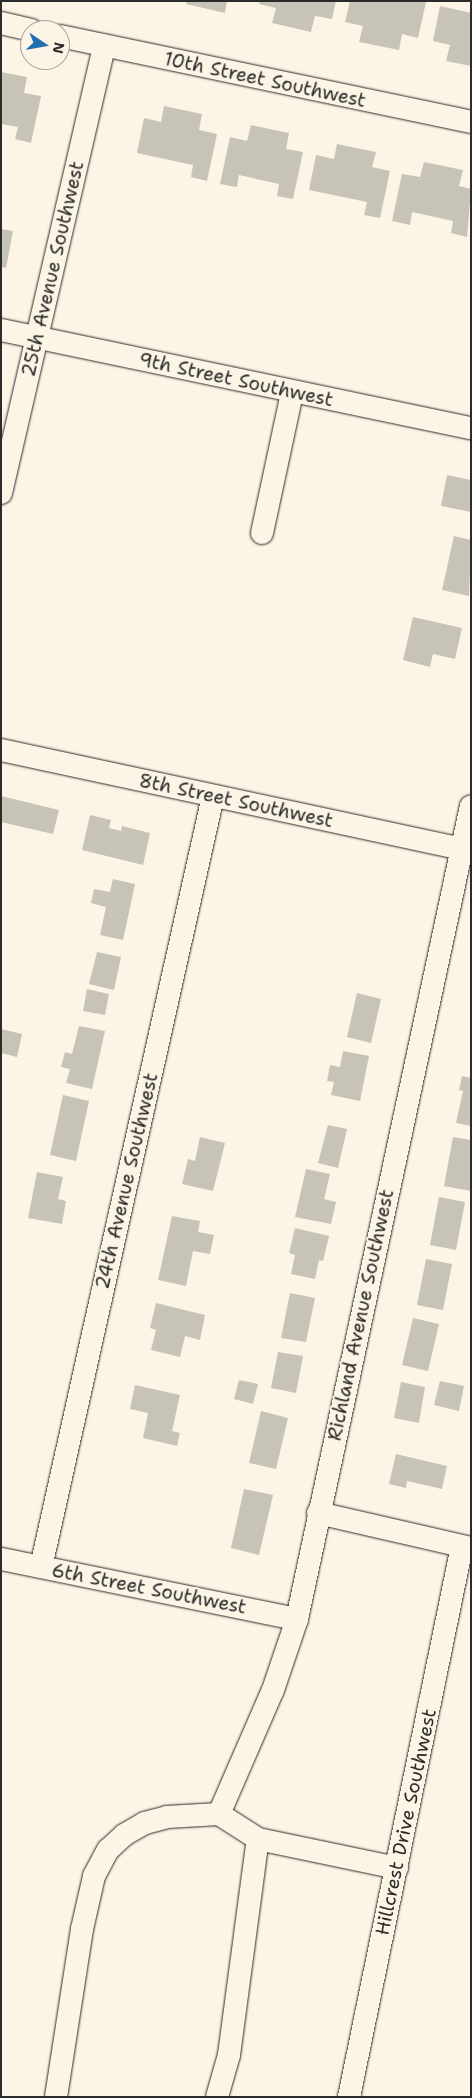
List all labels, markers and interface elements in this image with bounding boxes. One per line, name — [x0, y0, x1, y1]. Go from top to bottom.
north arrow — [20, 20, 70, 70]
text: N — [49, 41, 69, 55]
street label: 10th Street Southwest — [162, 47, 368, 113]
street label: 25th Avenue Southwest — [17, 159, 89, 379]
street label: 9th Street Southwest — [137, 348, 335, 412]
street label: 8th Street Southwest — [137, 769, 335, 833]
street label: 24th Avenue Southwest — [91, 1071, 163, 1291]
street label: Richland Avenue Southwest — [323, 1187, 399, 1443]
street label: 6th Street Southwest — [50, 1559, 248, 1619]
street label: Hillcrest Drive Southwest — [371, 1707, 441, 1937]

